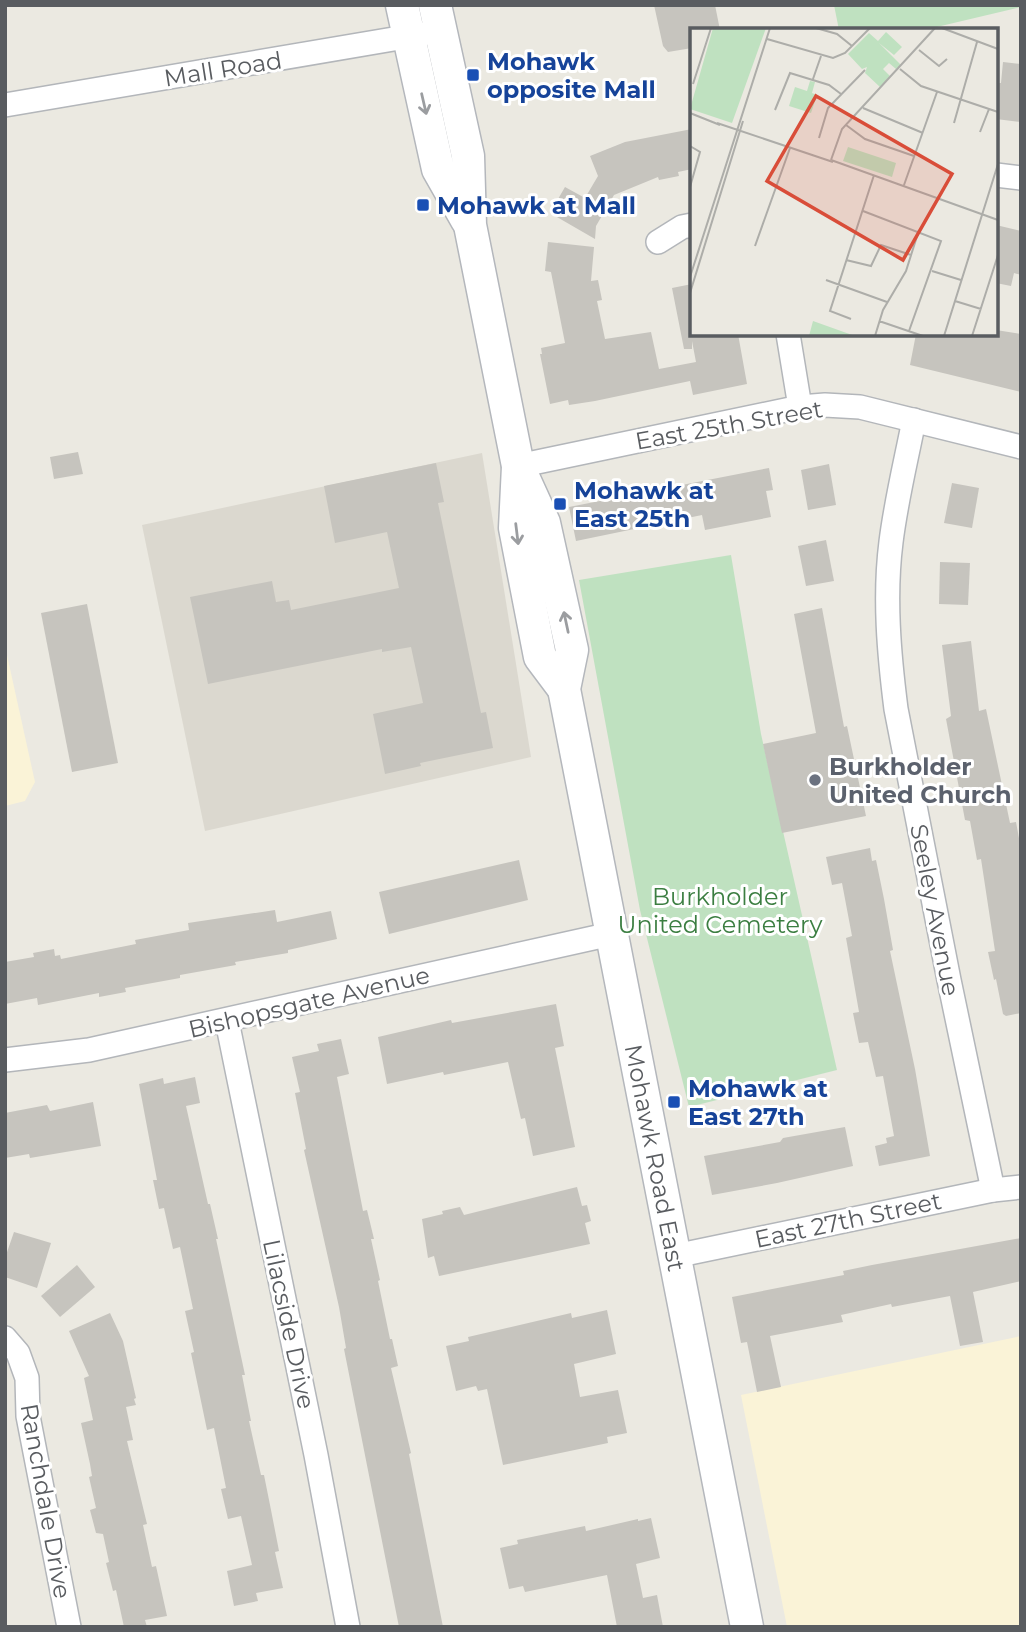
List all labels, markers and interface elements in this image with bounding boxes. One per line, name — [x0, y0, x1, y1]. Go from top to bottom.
inset map — [690, 28, 998, 336]
street label: Mall Road — [162, 45, 284, 93]
place label: Mohawk opposite Mall — [487, 47, 656, 104]
marker: Mohawk opposite Mall — [465, 67, 481, 83]
one-way arrow — [418, 92, 431, 115]
place label: Mohawk at Mall — [437, 191, 636, 220]
marker: Mohawk at Mall — [415, 197, 431, 213]
street label: East 25th Street — [633, 394, 825, 456]
place label: Mohawk at East 25th — [574, 476, 715, 533]
marker: Mohawk at East 25th — [552, 496, 568, 512]
one-way arrow — [511, 522, 524, 545]
one-way arrow — [559, 611, 573, 634]
place label: Burkholder United Church — [829, 752, 1012, 809]
marker: Burkholder United Church — [807, 772, 823, 788]
street label: Seeley Avenue — [904, 822, 966, 998]
park label: Burkholder United Cemetery — [617, 882, 823, 939]
street label: Bishopsgate Avenue — [186, 960, 432, 1044]
street label: Mohawk Road East — [619, 1042, 692, 1274]
place label: Mohawk at East 27th — [688, 1074, 829, 1131]
marker: Mohawk at East 27th — [666, 1094, 682, 1110]
street label: East 27th Street — [752, 1186, 944, 1254]
street label: Lilacside Drive — [257, 1236, 321, 1412]
street label: Ranchdale Drive — [15, 1401, 77, 1601]

